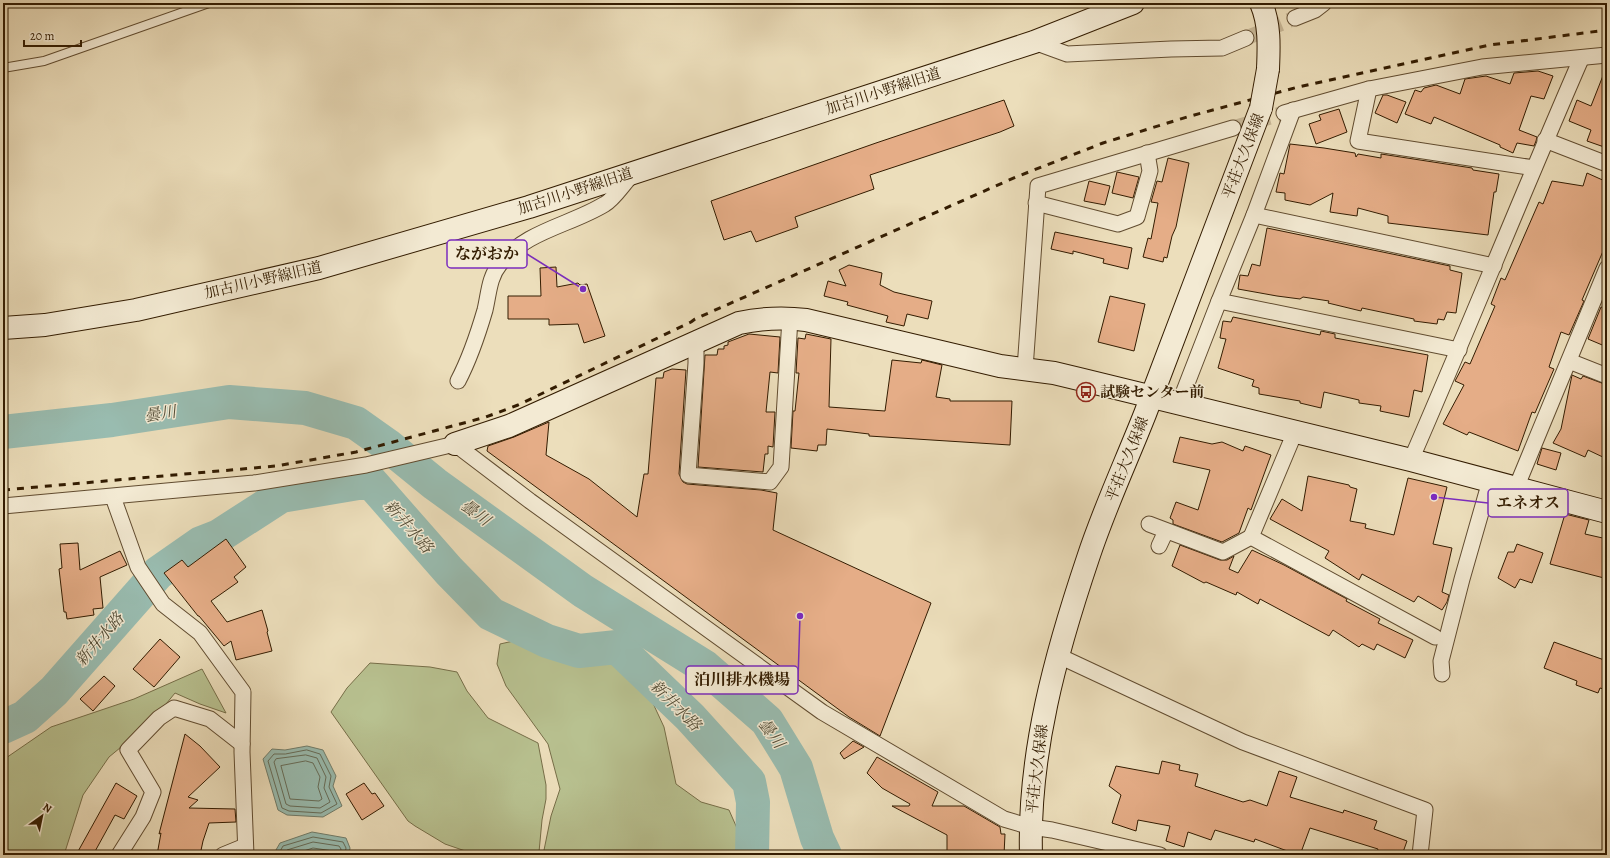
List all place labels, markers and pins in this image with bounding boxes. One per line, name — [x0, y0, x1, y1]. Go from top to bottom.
callout: ながおか — [447, 240, 527, 268]
bus stop icon: 試験センター前 — [1075, 381, 1097, 403]
place label: 試験センター前 — [1100, 382, 1204, 402]
callout: エネオス — [1488, 489, 1568, 517]
callout: 泊川排水機場 — [686, 666, 798, 694]

